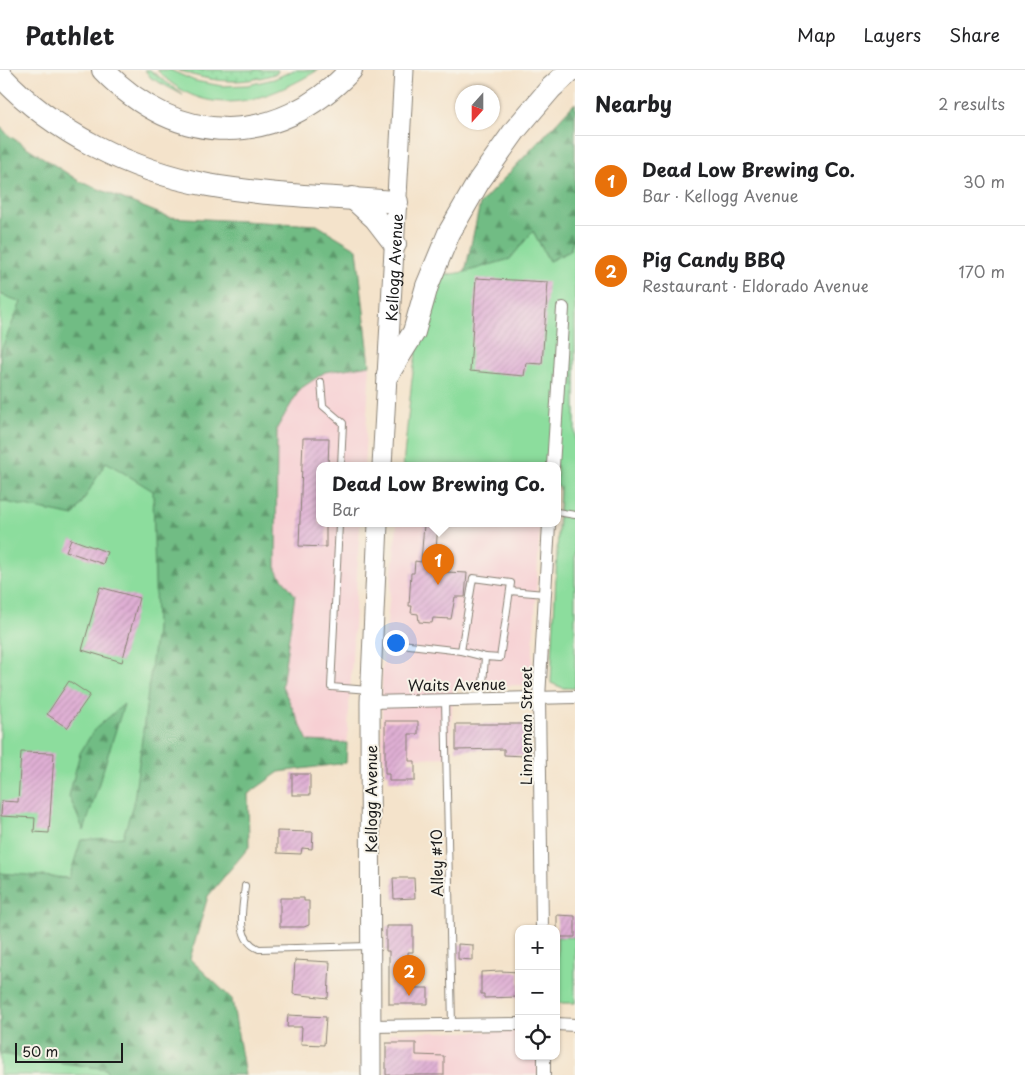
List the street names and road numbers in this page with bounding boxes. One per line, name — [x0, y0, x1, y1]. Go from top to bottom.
street label: Kellogg Avenue — [379, 213, 408, 322]
street label: Linneman Street — [514, 666, 537, 785]
street label: Waits Avenue — [408, 672, 506, 696]
street label: Kellogg Avenue — [359, 745, 382, 853]
street label: Alley #10 — [424, 829, 448, 897]

